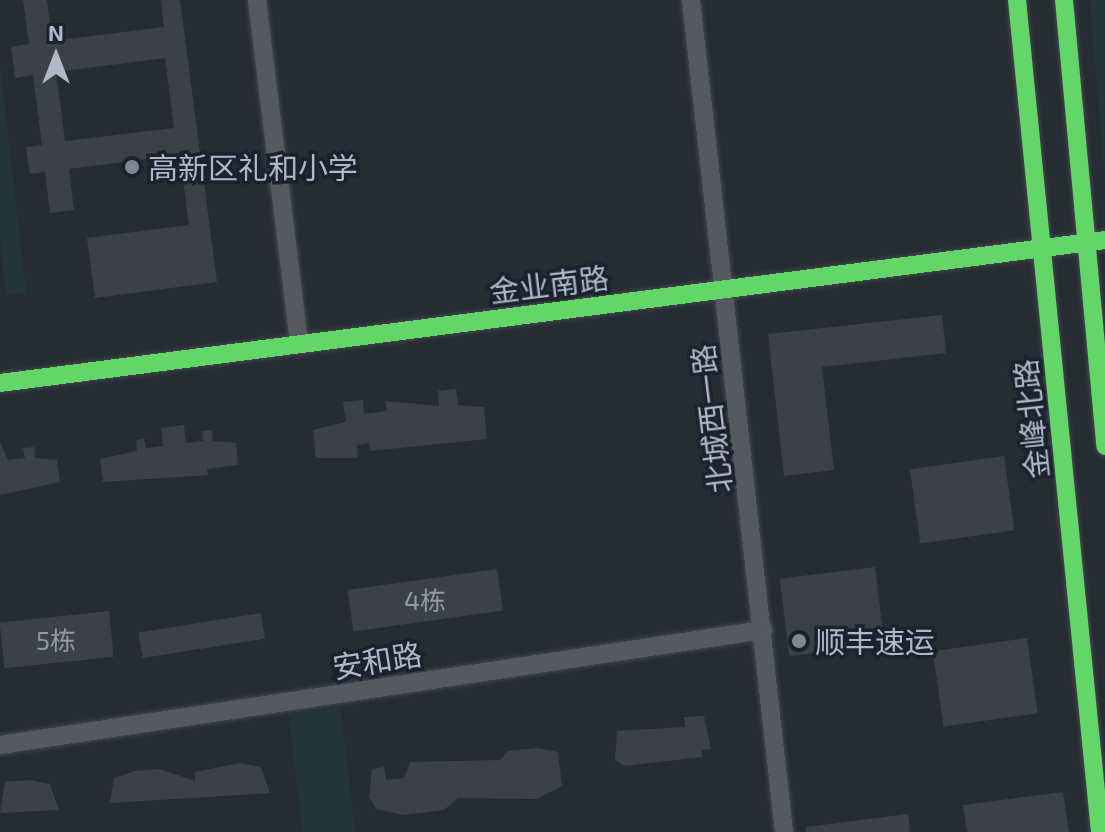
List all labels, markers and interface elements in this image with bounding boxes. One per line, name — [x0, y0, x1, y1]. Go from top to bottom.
north arrow — [16, 16, 96, 96]
text: N — [48, 19, 64, 45]
place label: 高新区礼和小学 — [148, 149, 358, 185]
marker: 高新区礼和小学 — [123, 158, 141, 176]
street label: 金业南路 — [487, 259, 611, 309]
street label: 北城西一路 — [684, 342, 738, 496]
street label: 金峰北路 — [1007, 357, 1055, 481]
house number: 4栋 — [404, 584, 446, 616]
place label: 顺丰速运 — [815, 623, 935, 659]
house number: 5栋 — [36, 624, 76, 656]
marker: 顺丰速运 — [790, 632, 808, 650]
street label: 安和路 — [330, 635, 424, 685]

